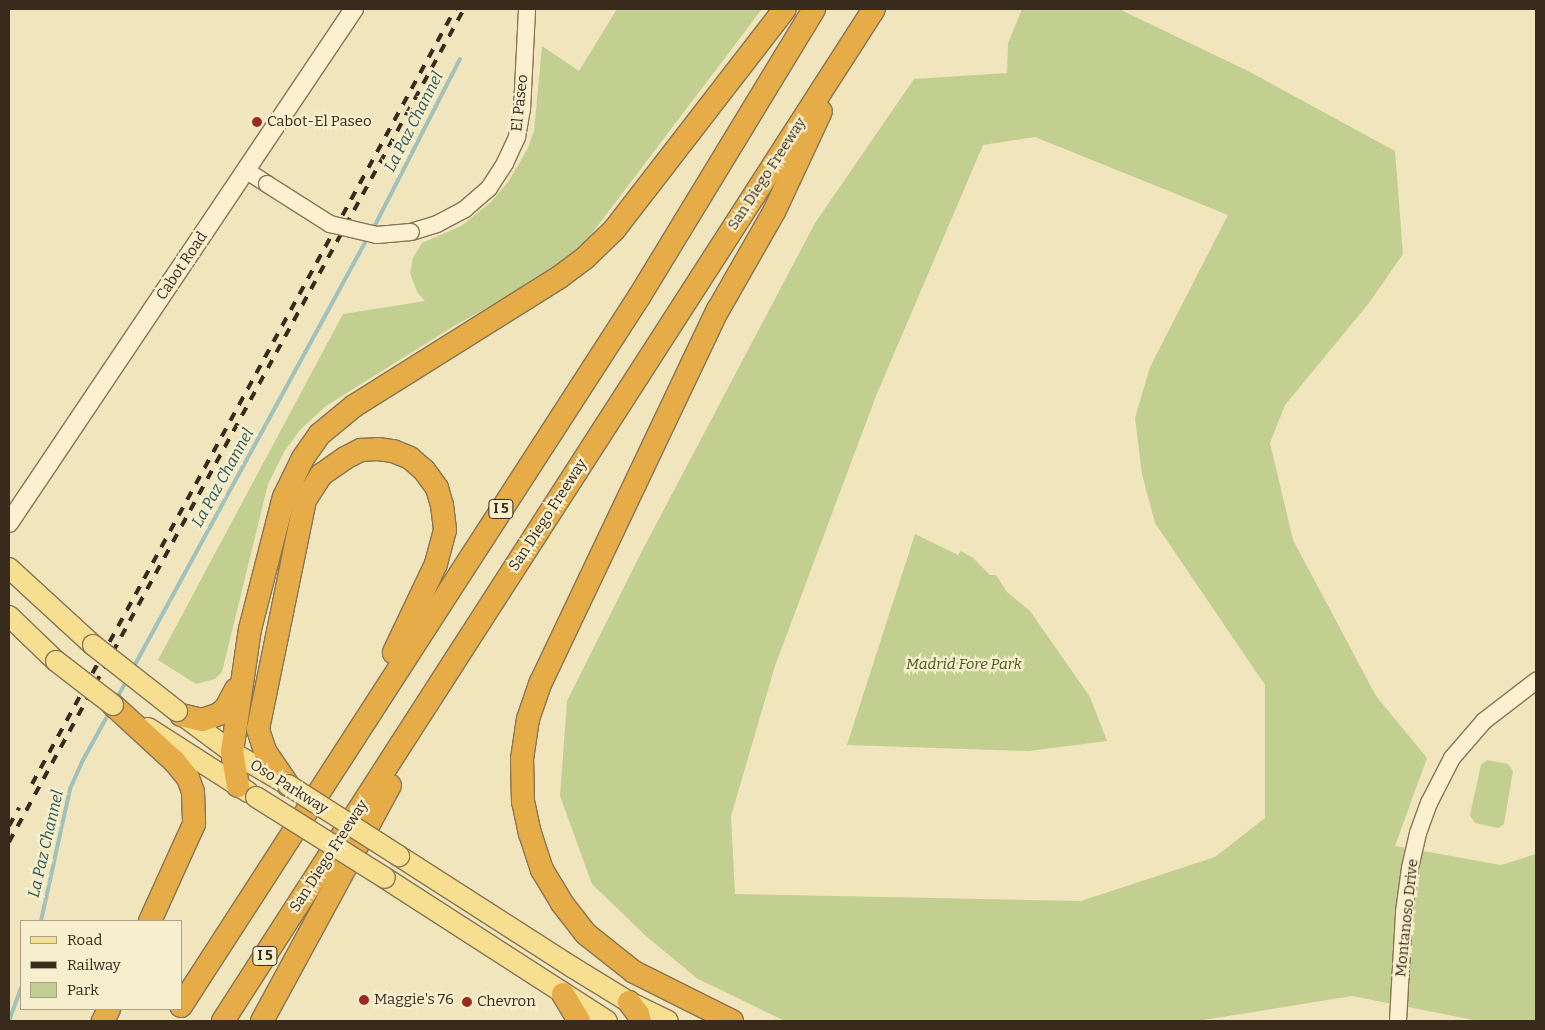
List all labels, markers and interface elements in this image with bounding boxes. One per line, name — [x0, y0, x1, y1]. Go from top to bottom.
water label: La Paz Channel — [381, 69, 447, 175]
street label: El Paseo — [508, 74, 532, 132]
place label: Cabot-El Paseo — [267, 113, 372, 131]
street label: San Diego Freeway — [724, 114, 810, 234]
marker: Cabot-El Paseo — [251, 116, 263, 128]
street label: Cabot Road — [153, 228, 211, 304]
water label: La Paz Channel — [188, 425, 258, 531]
street label: San Diego Freeway — [505, 455, 591, 575]
road number: I 5 — [487, 498, 515, 520]
park label: Madrid Fore Park — [906, 656, 1022, 674]
street label: Oso Parkway — [247, 756, 331, 818]
water label: La Paz Channel — [24, 788, 68, 900]
street label: San Diego Freeway — [286, 796, 372, 916]
street label: Montanoso Drive — [1392, 858, 1422, 978]
legend — [20, 920, 182, 1010]
text: Road — [67, 931, 102, 949]
road number: I 5 — [251, 944, 279, 968]
text: Railway — [67, 956, 121, 974]
text: Park — [67, 981, 99, 999]
place label: Maggie's 76 — [374, 991, 454, 1009]
place label: Chevron — [477, 993, 536, 1011]
marker: Maggie's 76 — [358, 994, 370, 1006]
marker: Chevron — [461, 996, 473, 1008]

